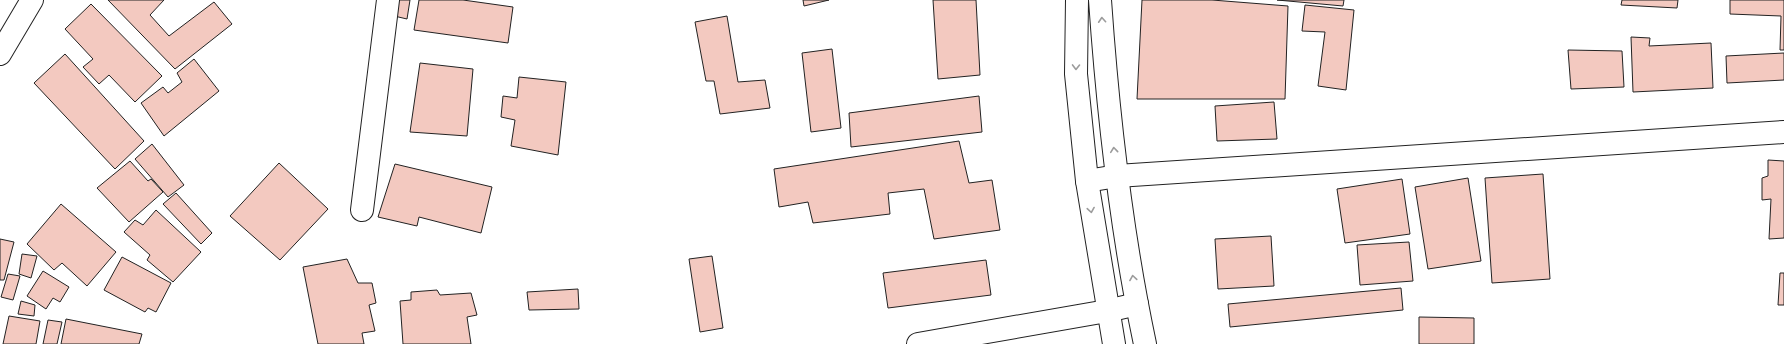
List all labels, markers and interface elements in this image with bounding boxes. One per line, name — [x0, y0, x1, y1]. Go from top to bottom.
one-way arrow — [1097, 17, 1106, 23]
one-way arrow — [1072, 64, 1080, 70]
one-way arrow — [1110, 146, 1119, 153]
one-way arrow — [1086, 207, 1095, 213]
one-way arrow — [1129, 275, 1138, 281]

